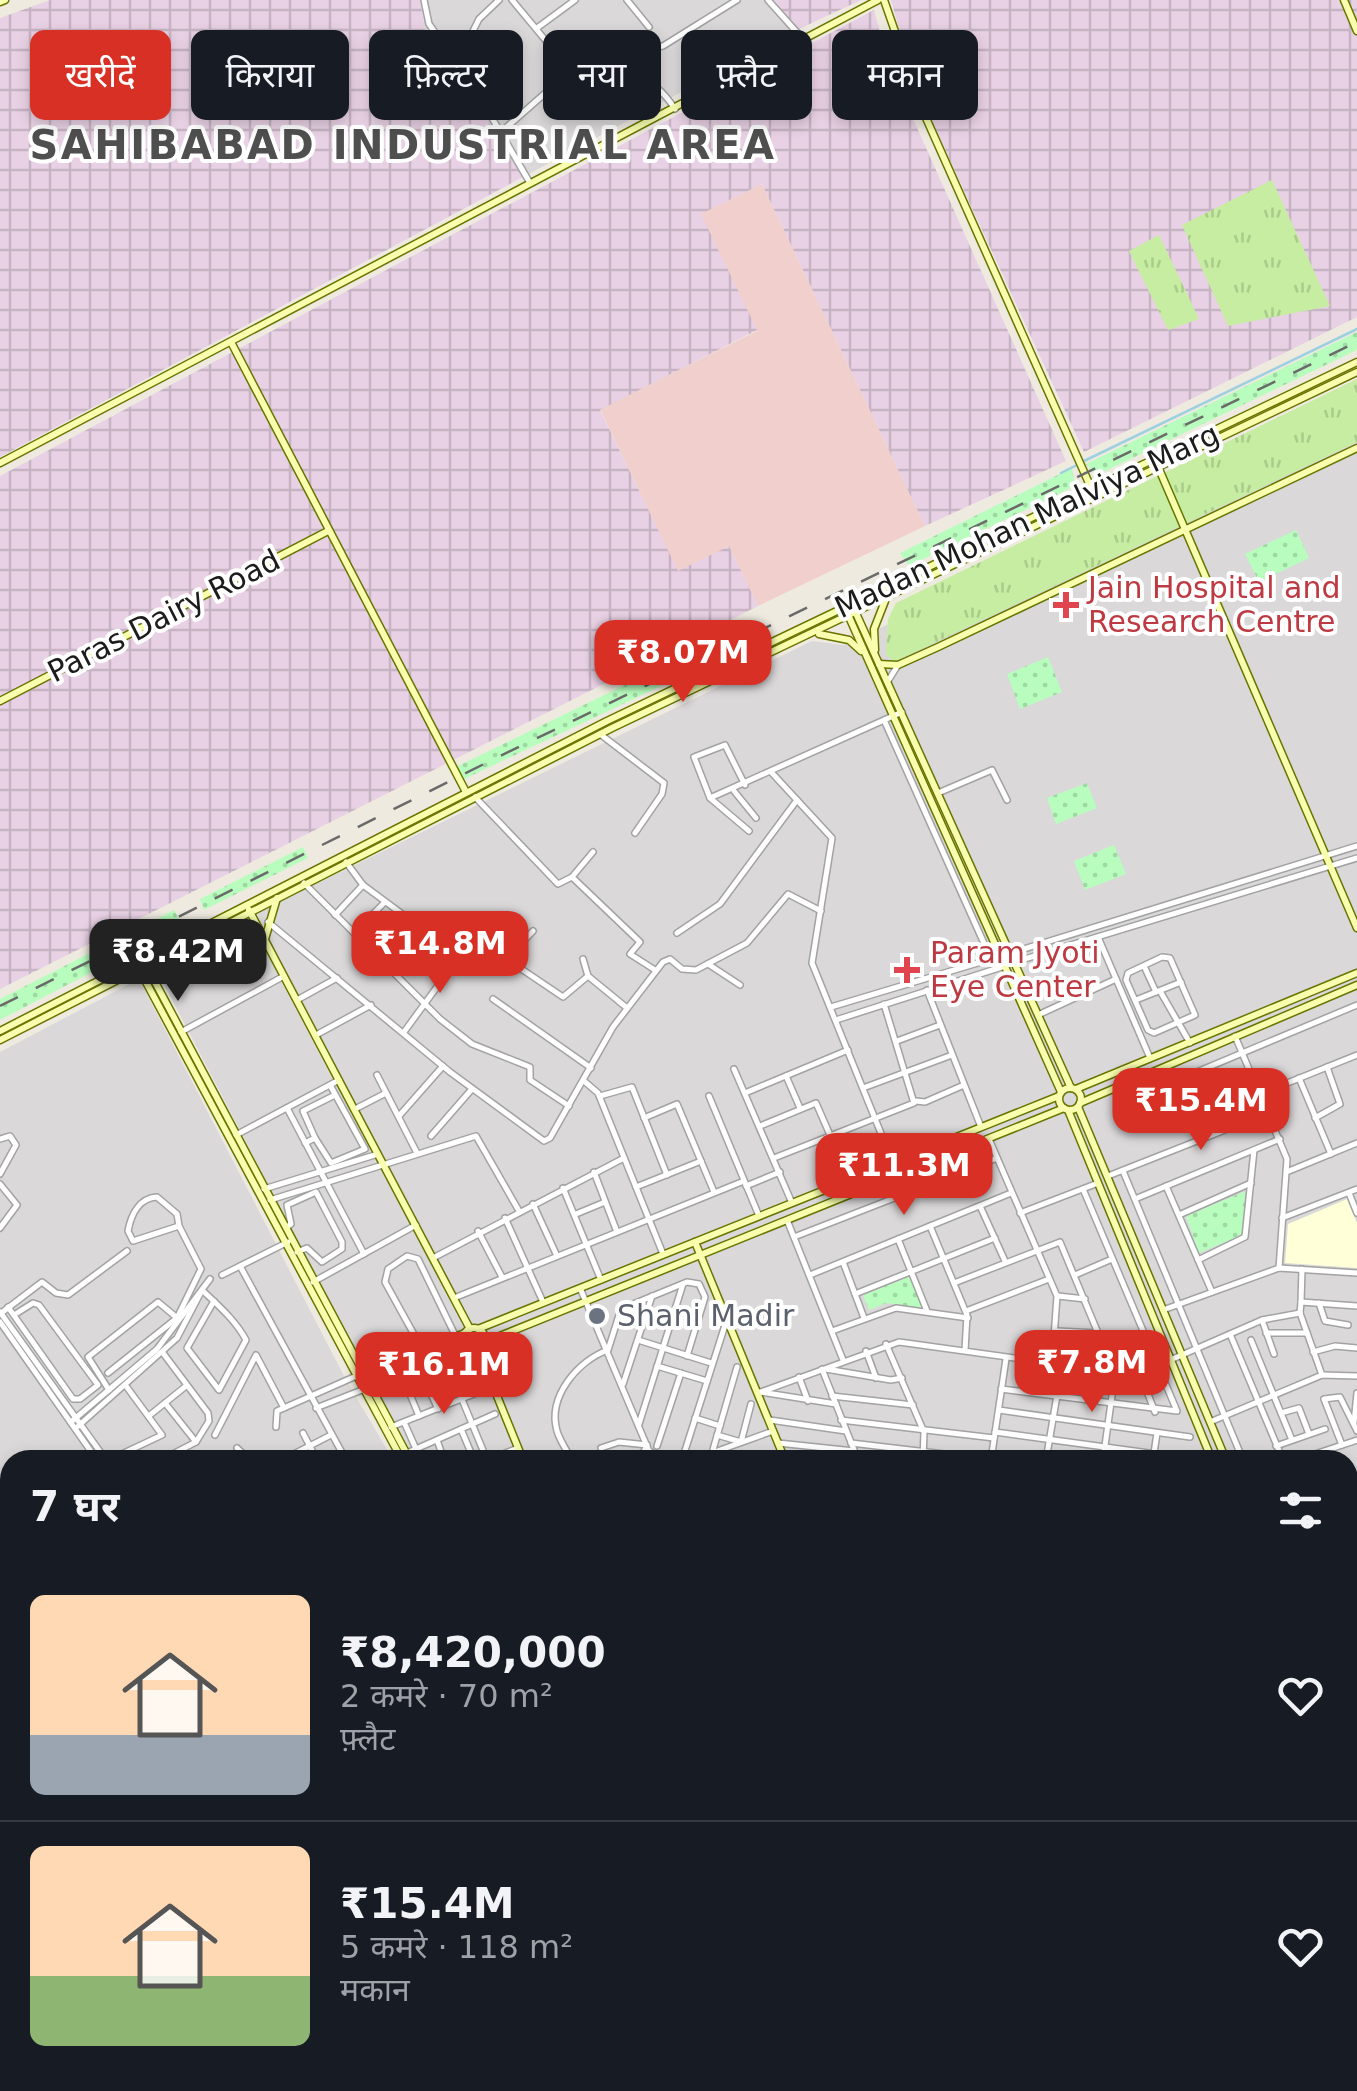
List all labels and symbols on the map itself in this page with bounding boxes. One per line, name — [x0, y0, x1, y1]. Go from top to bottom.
district label: SAHIBABAD INDUSTRIAL AREA — [30, 122, 776, 168]
street label: Madan Mohan Malviya Marg — [829, 416, 1224, 625]
street label: Paras Dairy Road — [42, 542, 286, 689]
place label: Jain Hospital and Research Centre — [1086, 570, 1341, 639]
marker: Jain Hospital and Research Centre — [1053, 592, 1079, 618]
pin: ₹8.07M — [602, 620, 764, 705]
pin: ₹14.8M — [359, 911, 521, 996]
pin: ₹8.42M — [97, 919, 259, 1004]
place label: Param Jyoti Eye Center — [930, 935, 1100, 1004]
marker: Param Jyoti Eye Center — [894, 957, 920, 983]
pin: ₹15.4M — [1120, 1068, 1282, 1153]
pin: ₹11.3M — [823, 1133, 985, 1218]
place label: Shani Madir — [617, 1298, 795, 1333]
marker: Shani Madir — [586, 1305, 608, 1327]
pin: ₹7.8M — [1022, 1330, 1162, 1415]
pin: ₹16.1M — [363, 1332, 525, 1417]

